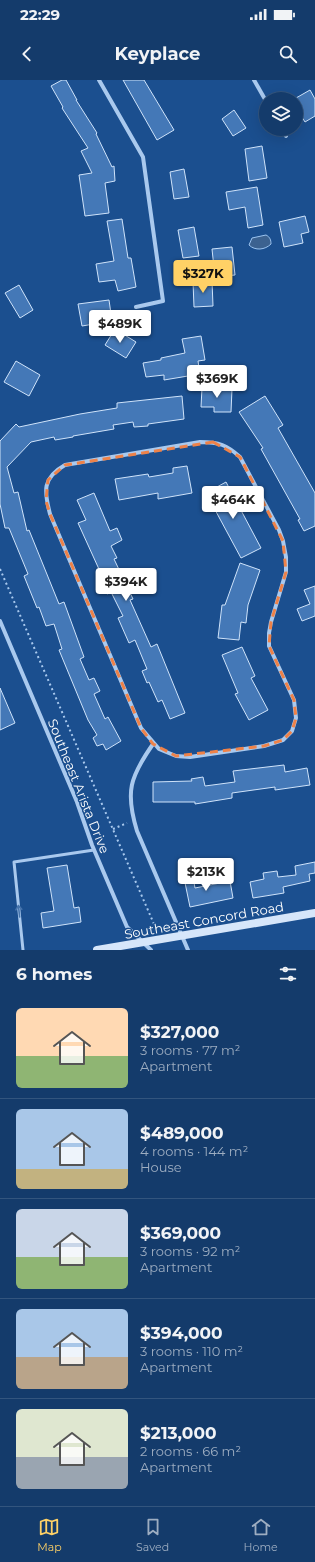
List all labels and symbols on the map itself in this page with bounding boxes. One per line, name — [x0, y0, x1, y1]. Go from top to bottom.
pin: $327K — [175, 260, 231, 294]
pin: $489K — [92, 310, 148, 344]
pin: $369K — [189, 365, 245, 399]
pin: $464K — [205, 486, 261, 520]
pin: $394K — [98, 568, 154, 602]
street label: Southeast Arista Drive — [45, 716, 113, 856]
pin: $213K — [178, 858, 234, 892]
street label: Southeast Concord Road — [123, 898, 285, 942]
one-way arrow — [15, 905, 23, 918]

